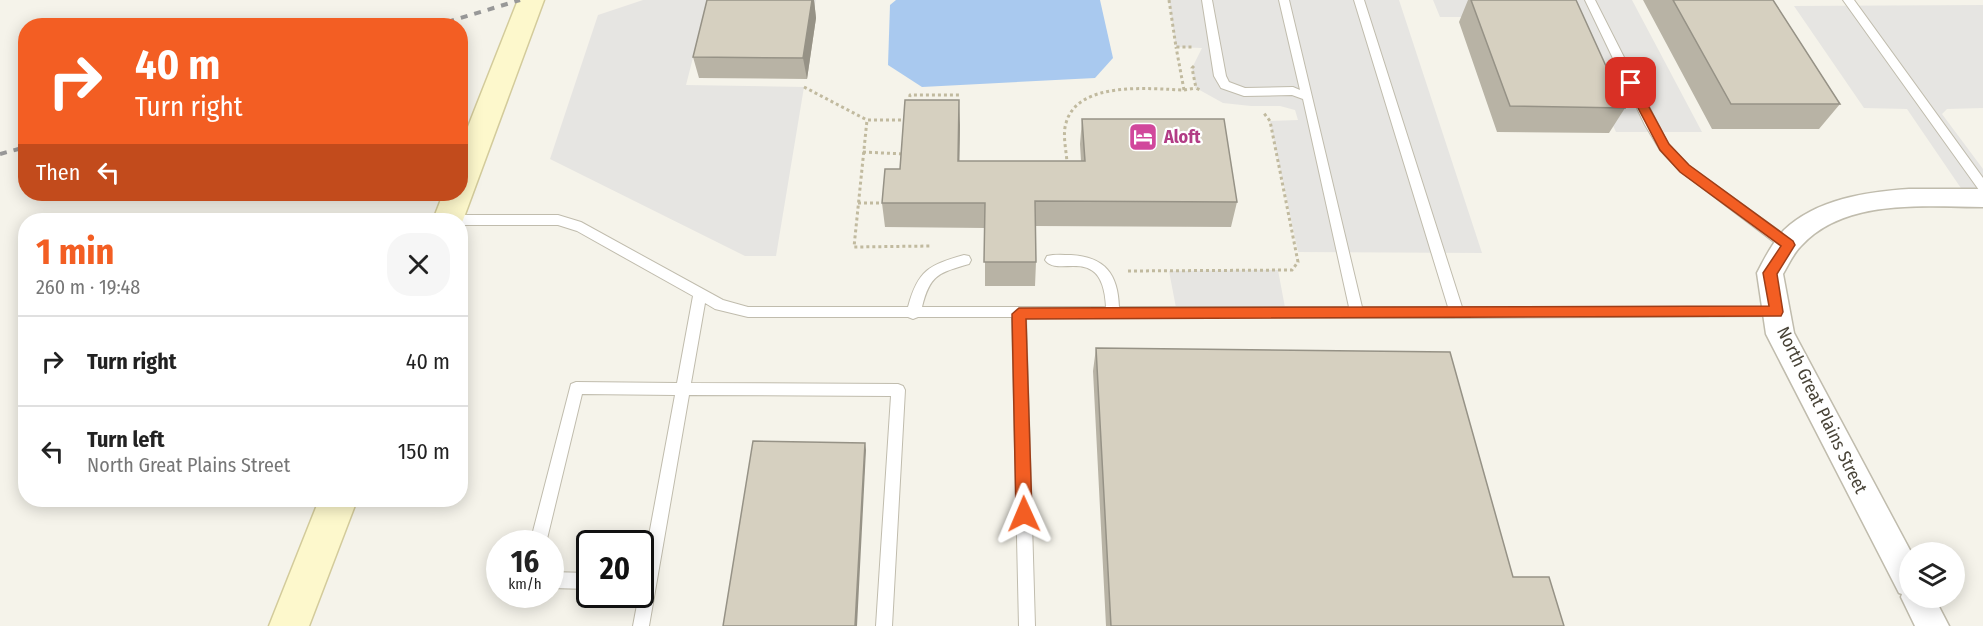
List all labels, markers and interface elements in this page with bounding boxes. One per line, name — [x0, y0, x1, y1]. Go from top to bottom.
text: 40 m — [135, 40, 220, 90]
icon: right — [36, 42, 114, 120]
pin — [1605, 57, 1656, 108]
icon: arrive — [1614, 66, 1647, 99]
text: Turn right — [135, 91, 243, 123]
hotel icon: Aloft — [1127, 121, 1159, 153]
place label: Aloft — [1163, 126, 1201, 148]
icon: left — [92, 156, 125, 189]
text: Then — [36, 159, 80, 186]
text: 1 min — [36, 230, 114, 274]
button: close — [387, 233, 450, 296]
text: 260 m · 19:48 — [36, 275, 140, 299]
street label: North Great Plains Street — [1772, 323, 1872, 497]
icon: right — [36, 345, 69, 378]
text: Turn right — [87, 348, 176, 375]
text: 40 m — [406, 348, 450, 375]
text: Turn left — [87, 426, 165, 453]
icon: left — [36, 435, 69, 468]
text: 150 m — [398, 438, 450, 465]
text: North Great Plains Street — [87, 453, 290, 477]
position arrow — [992, 482, 1056, 546]
speed limit sign: 20 — [576, 530, 654, 608]
map controls — [1899, 542, 1965, 608]
button: layers — [1899, 542, 1965, 608]
text: 16 — [511, 544, 539, 580]
text: km/h — [508, 575, 542, 593]

